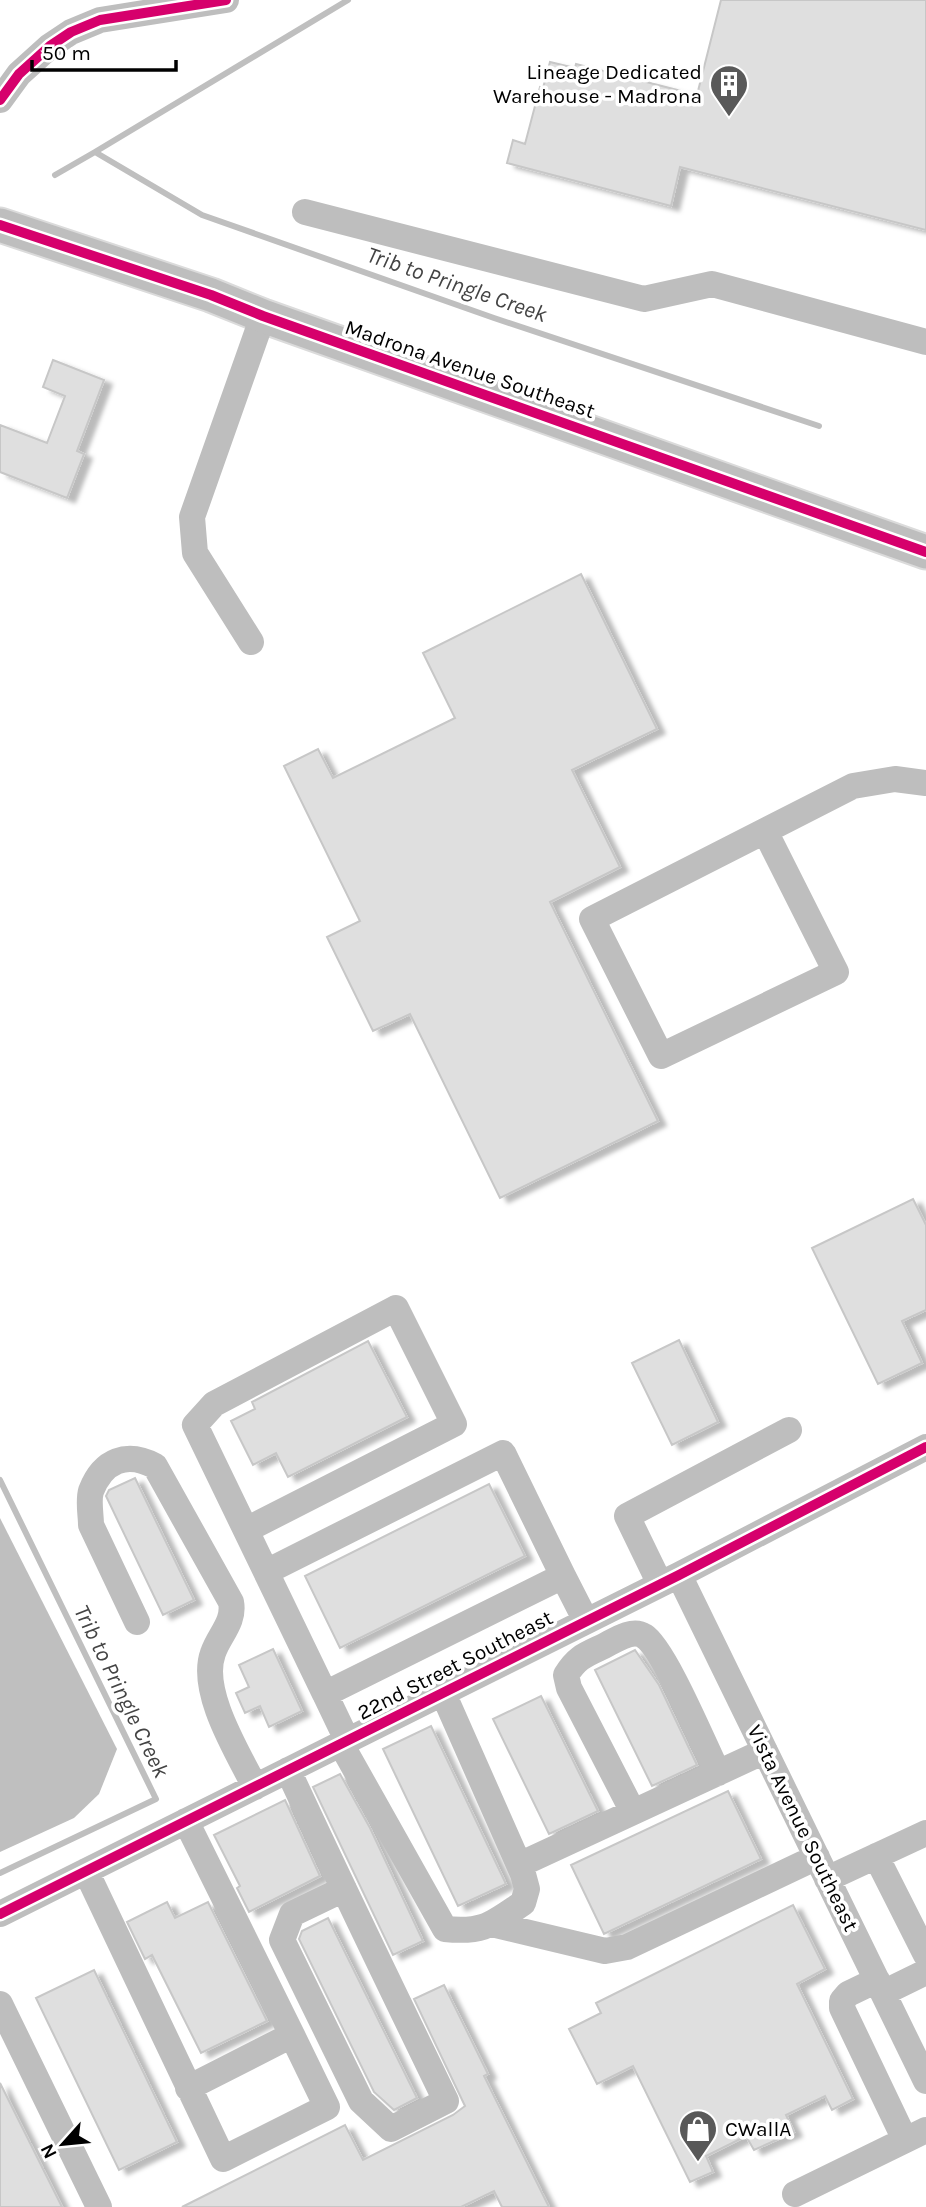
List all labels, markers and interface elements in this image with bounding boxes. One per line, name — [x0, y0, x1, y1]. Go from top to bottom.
scale bar — [32, 28, 175, 72]
text: 50 m — [42, 41, 91, 65]
place label: Lineage Dedicated Warehouse - Madrona — [493, 60, 702, 108]
building icon: Lineage Dedicated Warehouse - Madrona — [708, 63, 750, 118]
water label: Trib to Pringle Creek — [363, 241, 551, 328]
street label: Madrona Avenue Southeast — [342, 315, 598, 423]
water label: Trib to Pringle Creek — [68, 1601, 175, 1782]
street label: 22nd Street Southeast — [353, 1605, 557, 1725]
street label: Vista Avenue Southeast — [743, 1721, 863, 1935]
shop icon: CWallA — [677, 2108, 719, 2163]
north arrow — [28, 2109, 98, 2179]
place label: CWallA — [725, 2117, 791, 2141]
text: N — [36, 2140, 62, 2162]

